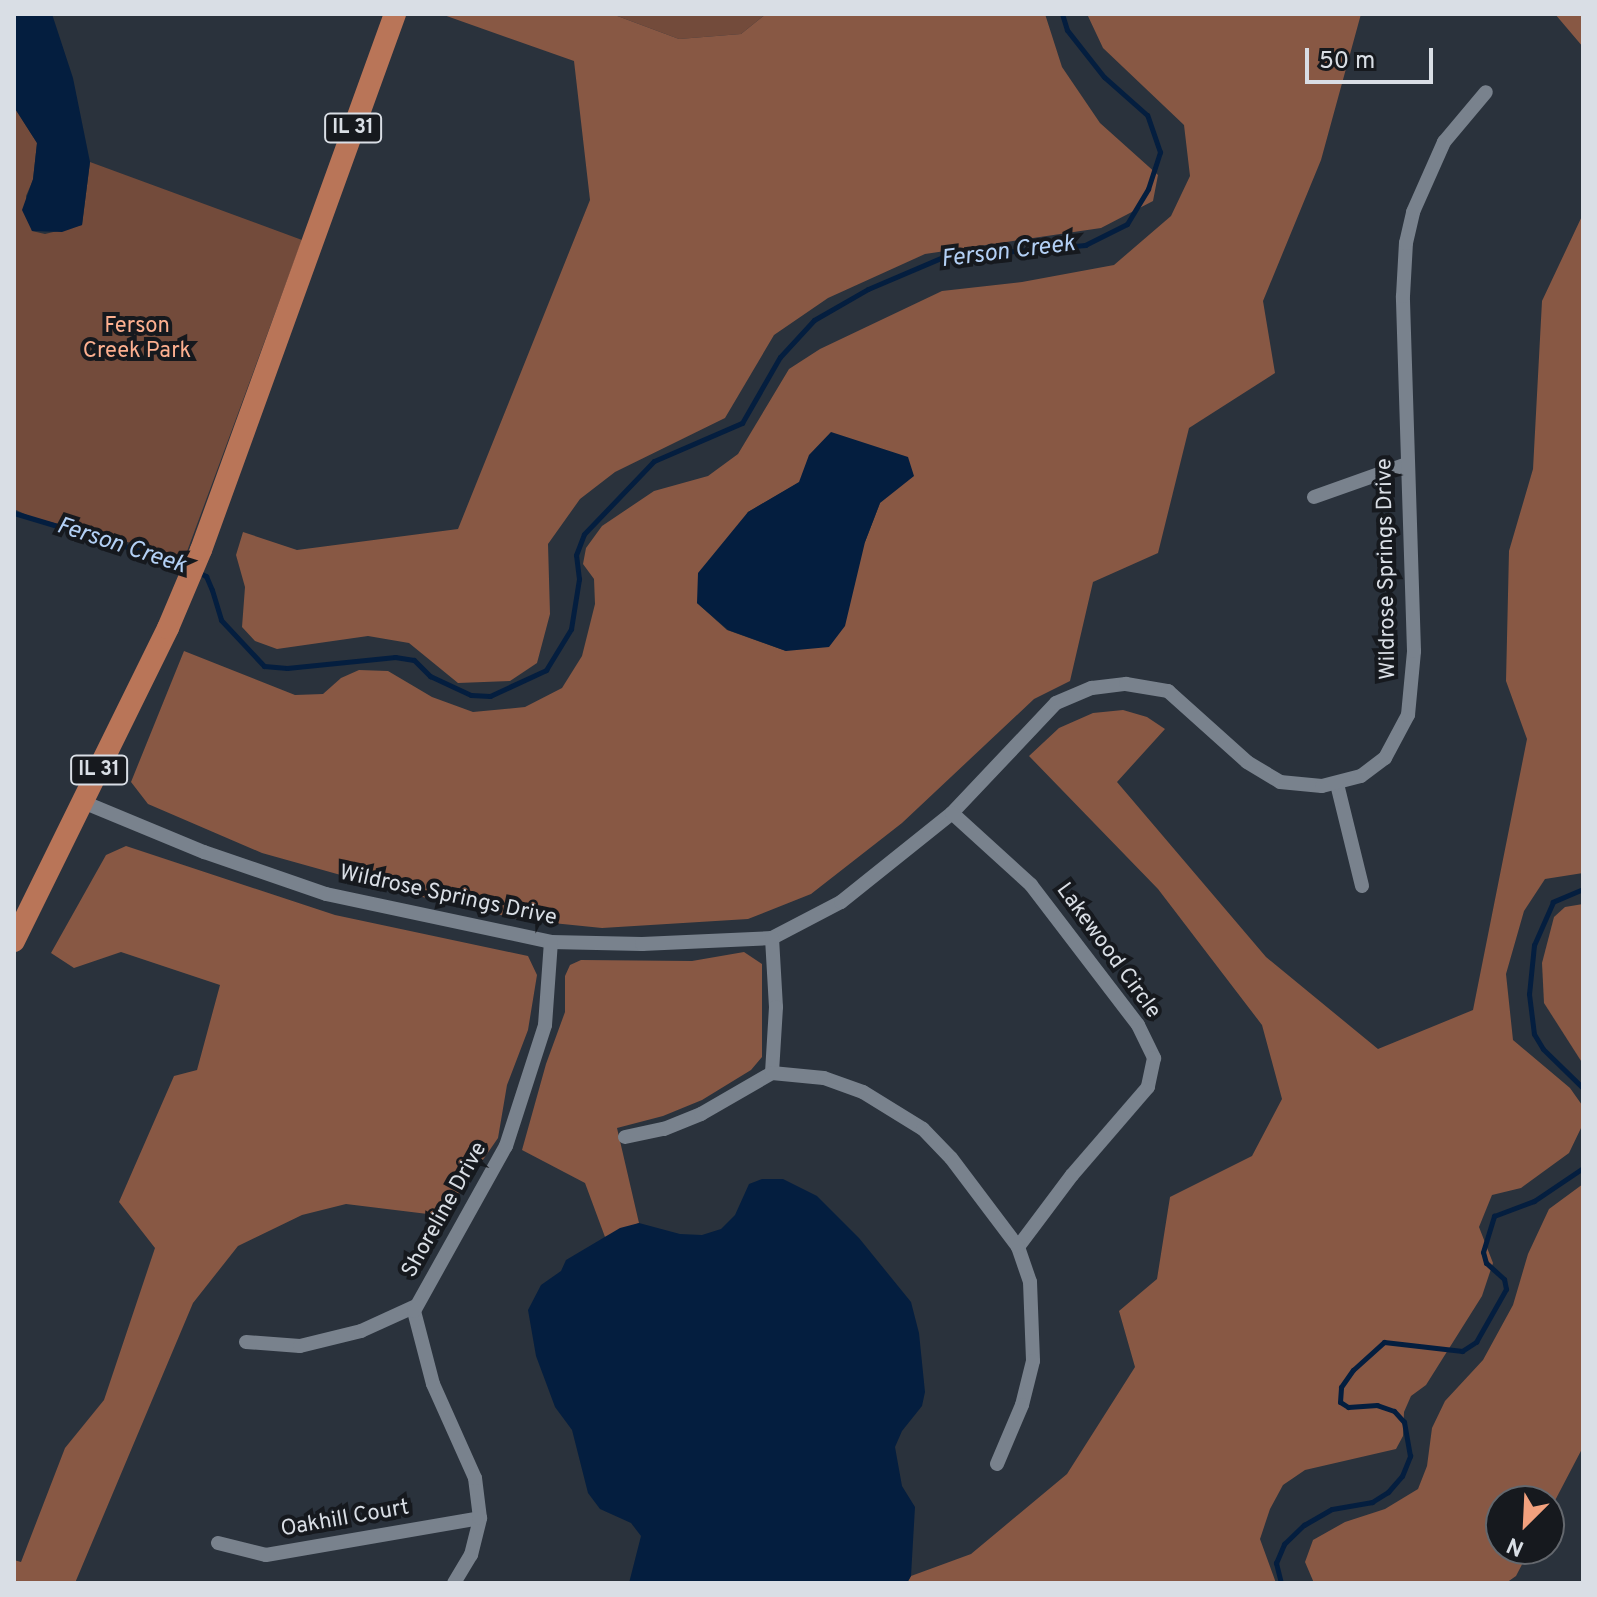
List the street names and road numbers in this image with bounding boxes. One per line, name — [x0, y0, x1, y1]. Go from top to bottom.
road number: IL 31 — [323, 112, 383, 144]
street label: Wildrose Springs Drive — [1372, 458, 1402, 680]
road number: IL 31 — [69, 754, 129, 786]
street label: Wildrose Springs Drive — [337, 860, 559, 932]
street label: Lakewood Circle — [1050, 878, 1166, 1024]
street label: Shoreline Drive — [397, 1138, 493, 1282]
street label: Oakhill Court — [279, 1495, 411, 1543]

